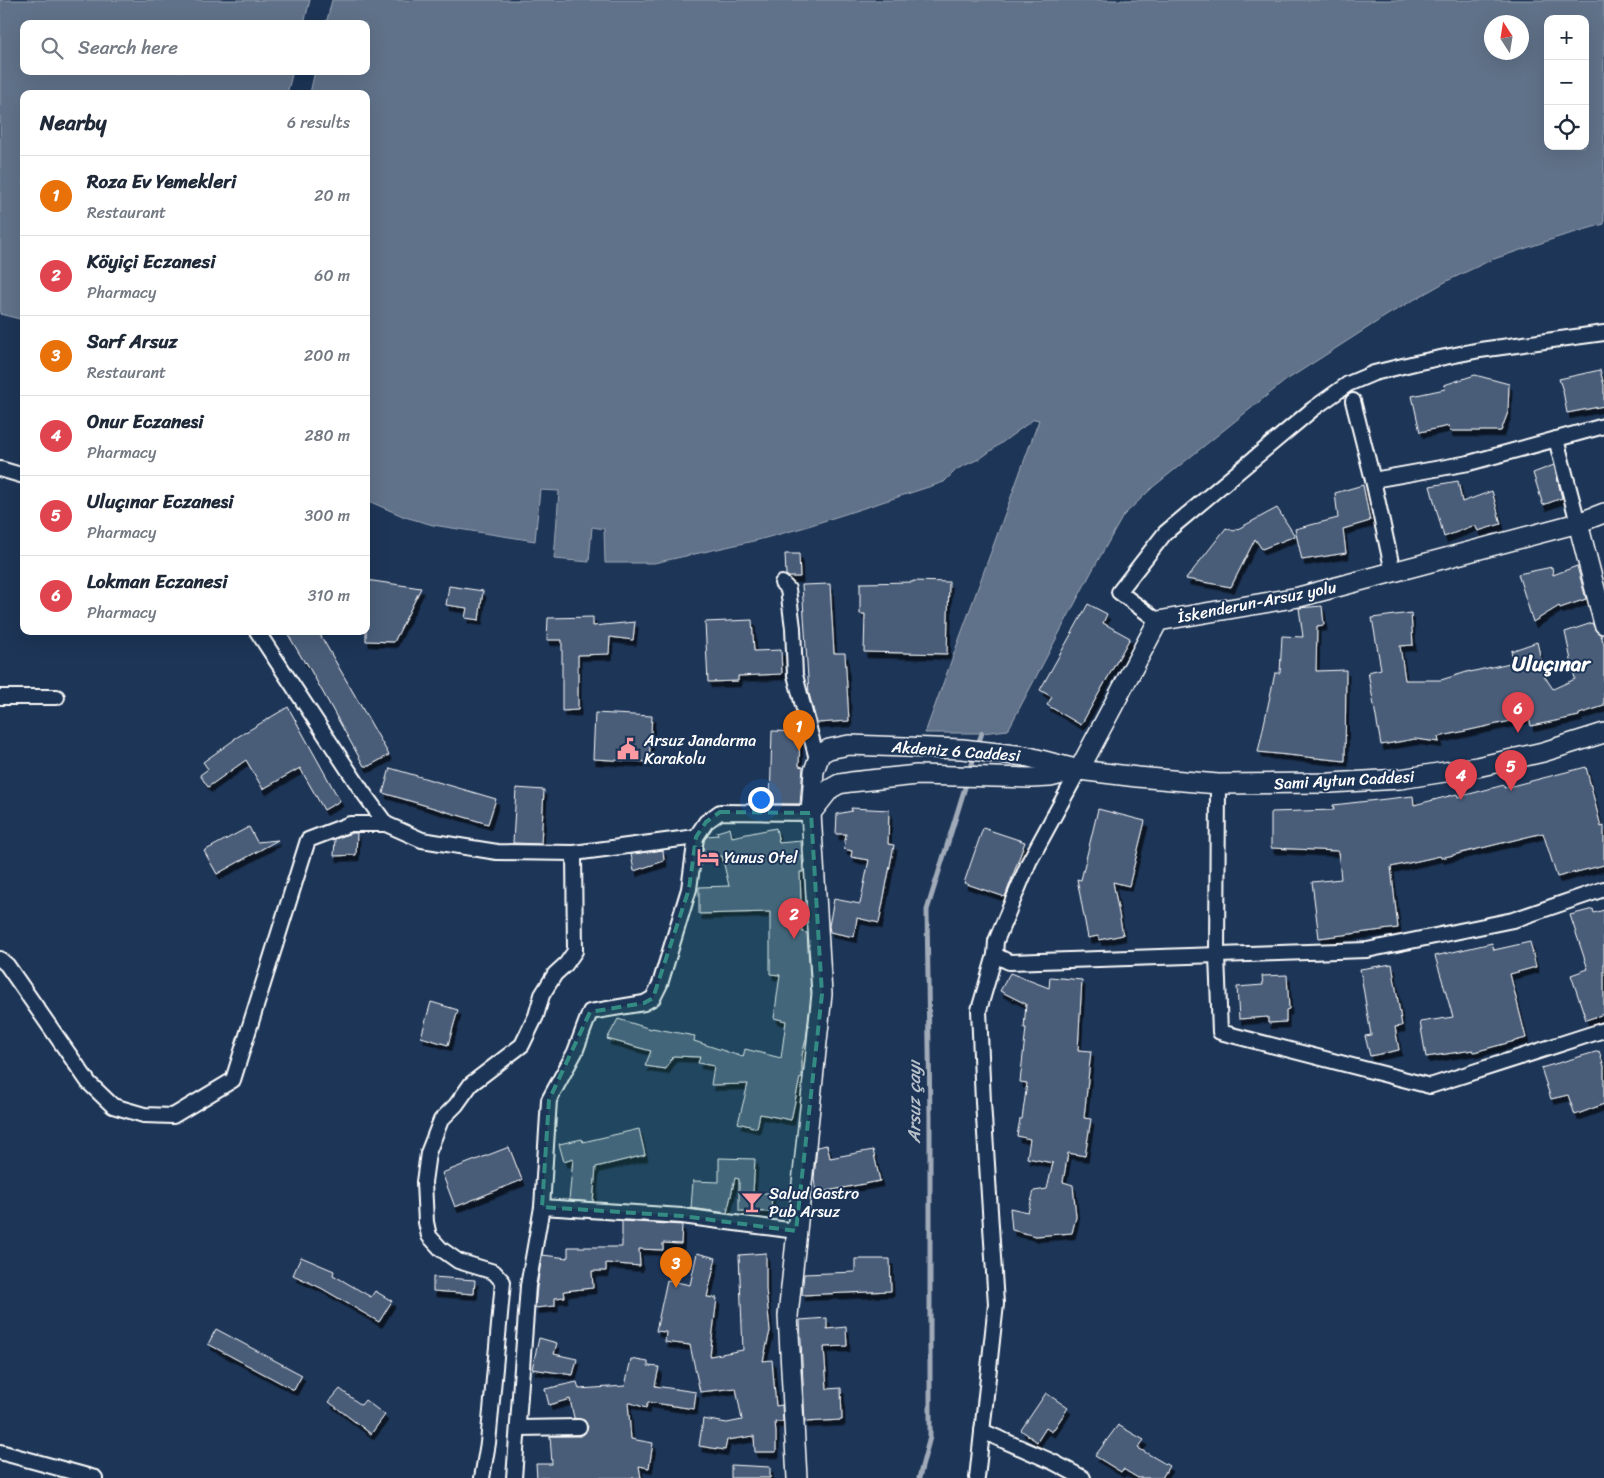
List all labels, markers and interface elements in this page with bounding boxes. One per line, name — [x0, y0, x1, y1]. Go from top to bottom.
north arrow — [1484, 15, 1529, 60]
map controls — [1544, 15, 1589, 150]
button: + — [1544, 15, 1589, 60]
search box — [20, 20, 370, 75]
text: Search here — [78, 31, 178, 64]
icon: search — [38, 34, 66, 62]
button: − — [1544, 60, 1589, 105]
text: Nearby — [40, 104, 106, 142]
button: locate — [1544, 105, 1589, 150]
text: 6 results — [287, 108, 350, 137]
text: Roza Ev Yemekleri — [87, 165, 236, 198]
text: 1 — [53, 181, 59, 210]
text: 20 m — [314, 181, 350, 210]
text: Restaurant — [87, 198, 166, 227]
text: Köyiçi Eczanesi — [87, 245, 216, 278]
text: 2 — [51, 261, 61, 290]
text: 60 m — [314, 261, 350, 290]
text: Pharmacy — [87, 278, 156, 307]
text: Sarf Arsuz — [87, 325, 178, 358]
text: 3 — [52, 341, 60, 370]
text: 200 m — [304, 341, 350, 370]
text: Restaurant — [87, 358, 166, 387]
text: Onur Eczanesi — [87, 405, 204, 438]
text: 4 — [51, 421, 61, 450]
text: 280 m — [305, 421, 350, 450]
text: Pharmacy — [87, 438, 156, 467]
text: Uluçınar Eczanesi — [87, 485, 233, 518]
text: 5 — [51, 501, 61, 530]
text: 300 m — [305, 501, 350, 530]
text: Pharmacy — [87, 518, 156, 547]
text: Lokman Eczanesi — [87, 565, 228, 598]
street label: İskenderun-Arsuz yolu — [1174, 572, 1339, 632]
text: 6 — [51, 581, 61, 610]
text: 310 m — [308, 581, 350, 610]
text: Pharmacy — [87, 598, 156, 627]
district label: Uluçınar — [1512, 645, 1592, 683]
pin: 6 — [1502, 692, 1534, 733]
pin: 1 — [783, 710, 815, 751]
place label: Arsuz Jandarma Karakolu — [643, 726, 756, 773]
street label: Akdeniz 6 Caddesi — [890, 732, 1022, 770]
public building icon: Arsuz Jandarma Karakolu — [615, 736, 641, 762]
pin: 5 — [1495, 750, 1527, 791]
pin: 4 — [1445, 759, 1477, 800]
street label: Sami Aytun Caddesi — [1273, 762, 1415, 798]
your location — [748, 787, 774, 813]
place label: Yunus Otel — [724, 843, 798, 872]
hotel icon: Yunus Otel — [695, 844, 721, 870]
pin: 2 — [778, 898, 810, 939]
water label: Arsuz çayı — [898, 1059, 930, 1144]
place label: Salud Gastro Pub Arsuz — [769, 1179, 859, 1226]
bar icon: Salud Gastro Pub Arsuz — [739, 1189, 765, 1215]
pin: 3 — [660, 1247, 692, 1288]

